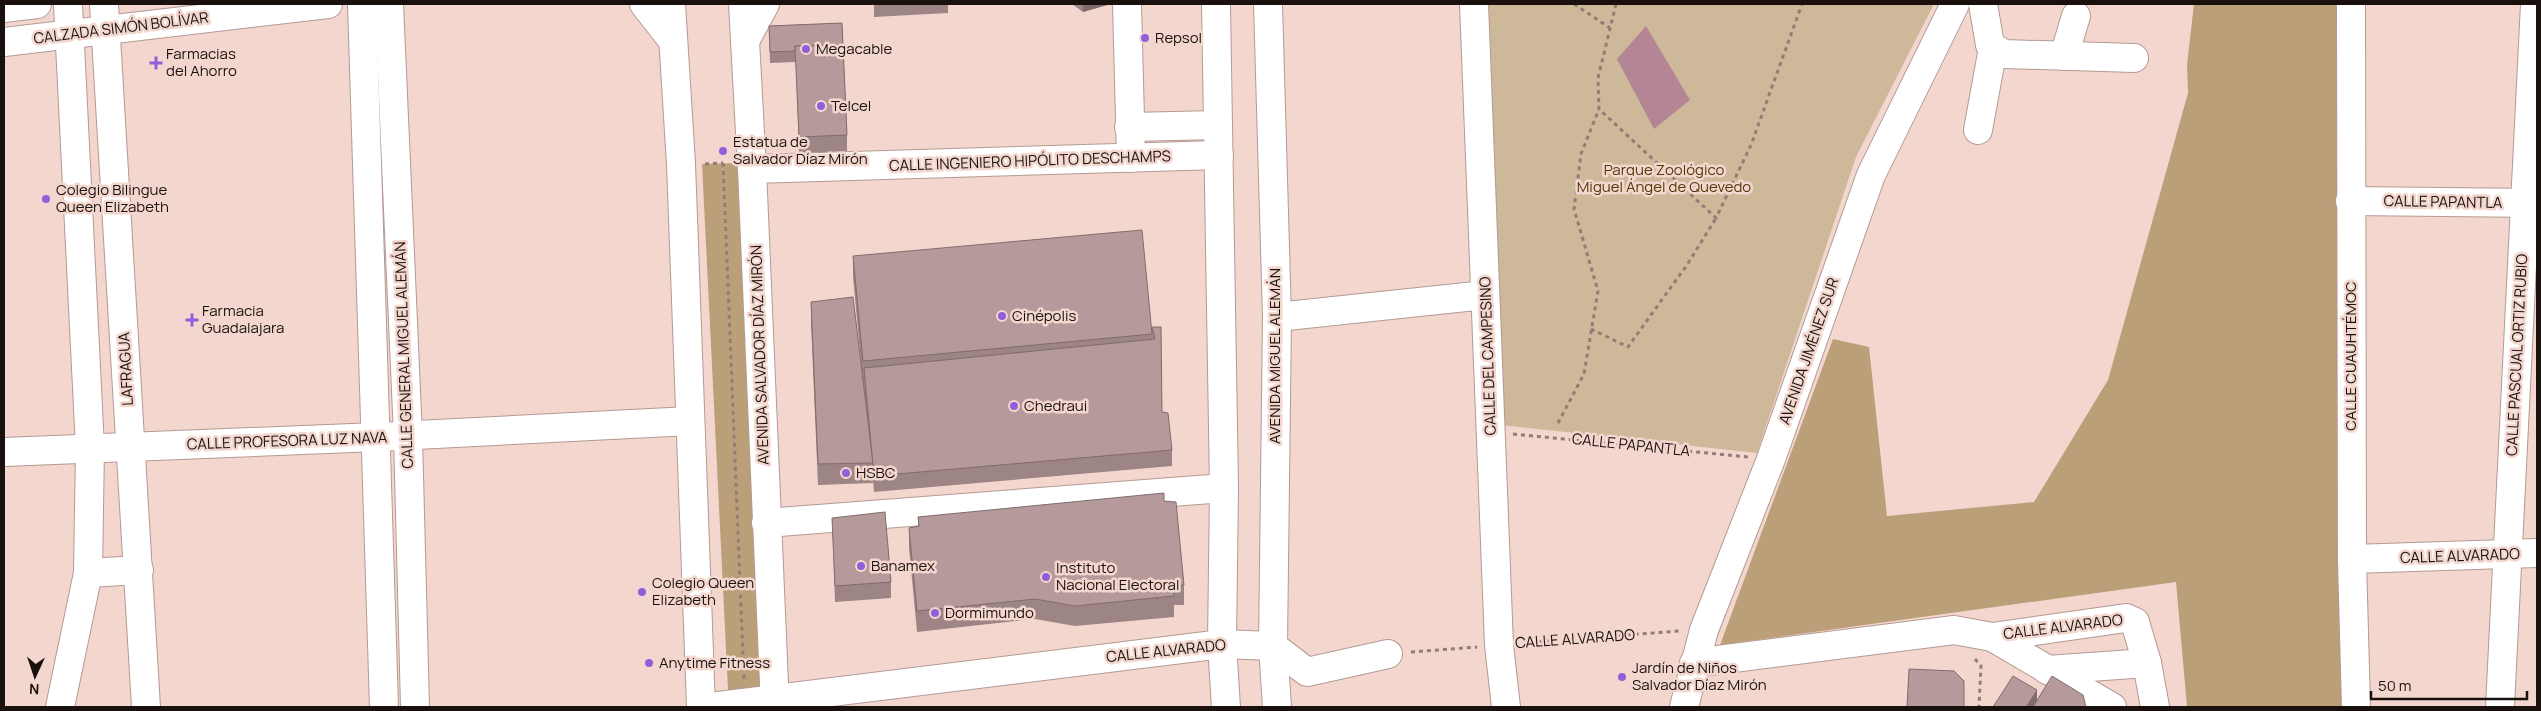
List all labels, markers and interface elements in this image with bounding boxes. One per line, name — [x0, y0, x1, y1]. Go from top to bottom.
street label: CALZADA SIMÓN BOLÍVAR — [32, 6, 210, 49]
place label: Repsol — [1155, 27, 1202, 48]
marker: Repsol — [1139, 32, 1151, 44]
place label: Megacable — [816, 38, 893, 59]
place label: Farmacias del Ahorro — [166, 43, 237, 81]
marker: Megacable — [800, 43, 812, 55]
marker: Farmacias del Ahorro — [150, 57, 162, 69]
place label: Telcel — [831, 95, 871, 116]
marker: Telcel — [815, 100, 827, 112]
place label: Estatua de Salvador Díaz Mirón — [733, 131, 868, 169]
marker: Estatua de Salvador Díaz Mirón — [717, 145, 729, 157]
street label: CALLE INGENIERO HIPÓLITO DESCHAMPS — [889, 145, 1171, 176]
park label: Parque Zoológico Miguel Ángel de Quevedo — [1577, 159, 1751, 197]
place label: Colegio Bilingue Queen Elizabeth — [56, 179, 169, 217]
street label: CALLE PAPANTLA — [2383, 190, 2503, 213]
marker: Colegio Bilingue Queen Elizabeth — [40, 193, 52, 205]
street label: CALLE GENERAL MIGUEL ALEMÁN — [389, 241, 418, 469]
street label: AVENIDA SALVADOR DÍAZ MIRÓN — [745, 245, 774, 465]
street label: CALLE PASCUAL ORTIZ RUBIO — [2501, 253, 2532, 457]
street label: AVENIDA MIGUEL ALEMÁN — [1264, 268, 1285, 444]
street label: AVENIDA JIMÉNEZ SUR — [1774, 275, 1844, 427]
street label: CALLE DEL CAMPESINO — [1474, 276, 1501, 436]
street label: CALLE CUAUHTÉMOC — [2340, 281, 2361, 431]
place label: Farmacia Guadalajara — [202, 300, 284, 338]
place label: Cinépolis — [1012, 305, 1076, 326]
marker: Cinépolis — [996, 310, 1008, 322]
marker: Farmacia Guadalajara — [186, 314, 198, 326]
street label: LAFRAGUA — [113, 331, 138, 406]
place label: Chedraui — [1024, 395, 1087, 416]
marker: Chedraui — [1008, 400, 1020, 412]
street label: CALLE PROFESORA LUZ NAVA — [186, 426, 388, 454]
street label: CALLE PAPANTLA — [1571, 428, 1692, 461]
place label: HSBC — [856, 462, 896, 483]
marker: HSBC — [840, 467, 852, 479]
street label: CALLE ALVARADO — [2400, 543, 2521, 568]
place label: Banamex — [871, 555, 935, 576]
place label: Instituto Nacional Electoral — [1056, 557, 1179, 595]
marker: Banamex — [855, 560, 867, 572]
marker: Instituto Nacional Electoral — [1040, 571, 1052, 583]
place label: Colegio Queen Elizabeth — [652, 572, 754, 610]
marker: Colegio Queen Elizabeth — [636, 586, 648, 598]
place label: Dormimundo — [945, 602, 1034, 623]
marker: Dormimundo — [929, 607, 941, 619]
street label: CALLE ALVARADO — [2002, 609, 2124, 644]
street label: CALLE ALVARADO — [1514, 624, 1636, 653]
street label: CALLE ALVARADO — [1105, 634, 1227, 667]
north arrow — [10, 651, 60, 701]
place label: Anytime Fitness — [659, 652, 770, 673]
marker: Anytime Fitness — [643, 657, 655, 669]
place label: Jardín de Niños Salvador Díaz Mirón — [1632, 657, 1767, 695]
scale bar — [2371, 668, 2527, 700]
marker: Jardín de Niños Salvador Díaz Mirón — [1616, 671, 1628, 683]
text: 50 m — [2378, 675, 2412, 696]
text: N — [29, 680, 40, 699]

